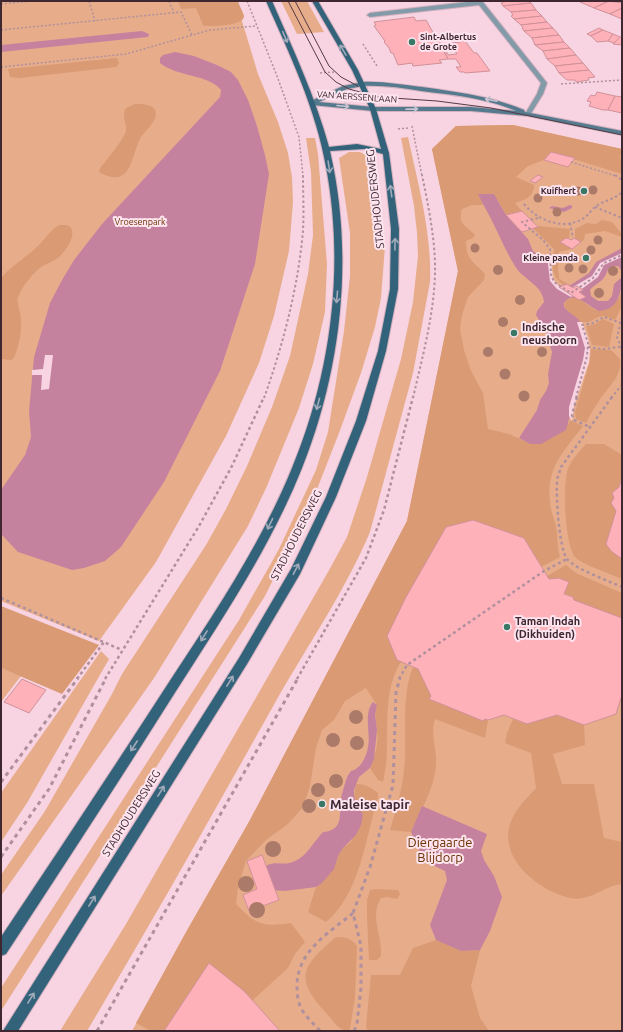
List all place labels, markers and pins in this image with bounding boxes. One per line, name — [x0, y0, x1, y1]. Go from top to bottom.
place label: Sint-Albertus de Grote — [420, 32, 476, 52]
marker: Sint-Albertus de Grote — [407, 37, 417, 47]
place label: Kuifhert — [541, 186, 576, 196]
marker: Kuifhert — [579, 186, 589, 196]
place label: Kleine panda — [523, 253, 578, 263]
marker: Kleine panda — [581, 253, 591, 263]
place label: Indische neushoorn — [522, 321, 577, 346]
marker: Indische neushoorn — [509, 328, 519, 338]
place label: Taman Indah (Dikhuiden) — [515, 615, 580, 641]
marker: Taman Indah (Dikhuiden) — [502, 622, 512, 632]
place label: Maleise tapir — [330, 797, 410, 811]
marker: Maleise tapir — [317, 799, 327, 809]

